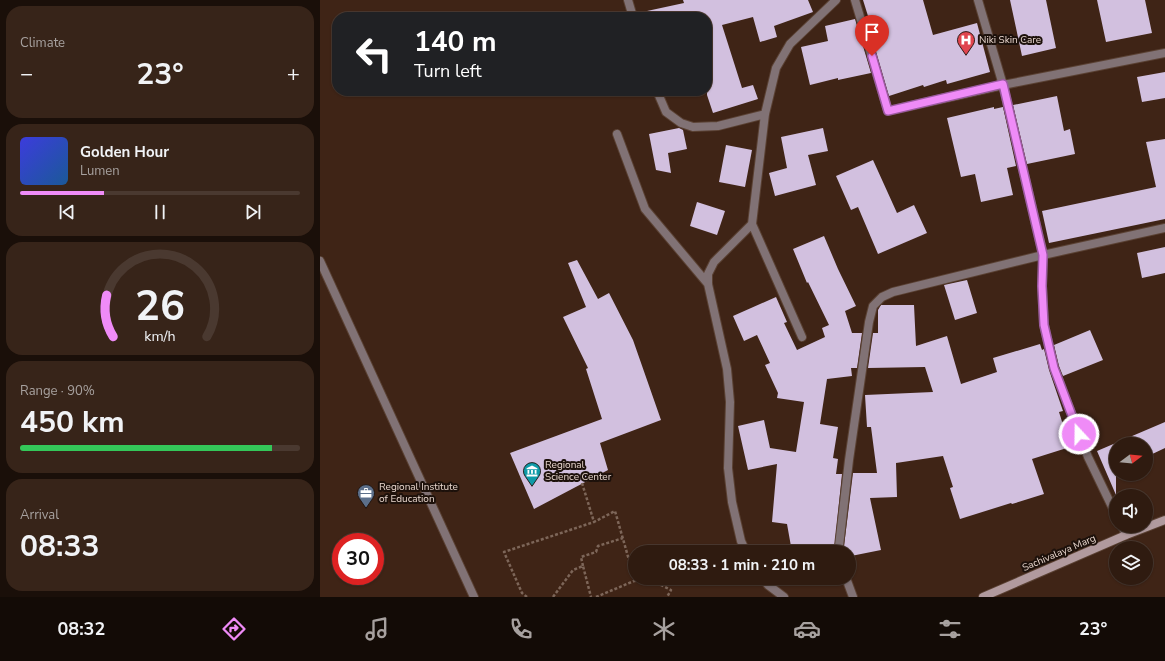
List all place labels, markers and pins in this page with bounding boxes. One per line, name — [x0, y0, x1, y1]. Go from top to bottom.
pin — [855, 15, 889, 56]
hospital icon: Niki Skin Care — [956, 30, 976, 55]
place label: Niki Skin Care — [979, 33, 1041, 47]
place label: Regional Science Center — [545, 458, 612, 484]
museum icon: Regional Science Center — [522, 461, 542, 486]
place label: Regional Institute of Education — [379, 480, 458, 506]
office icon: Regional Institute of Education — [356, 483, 376, 508]

